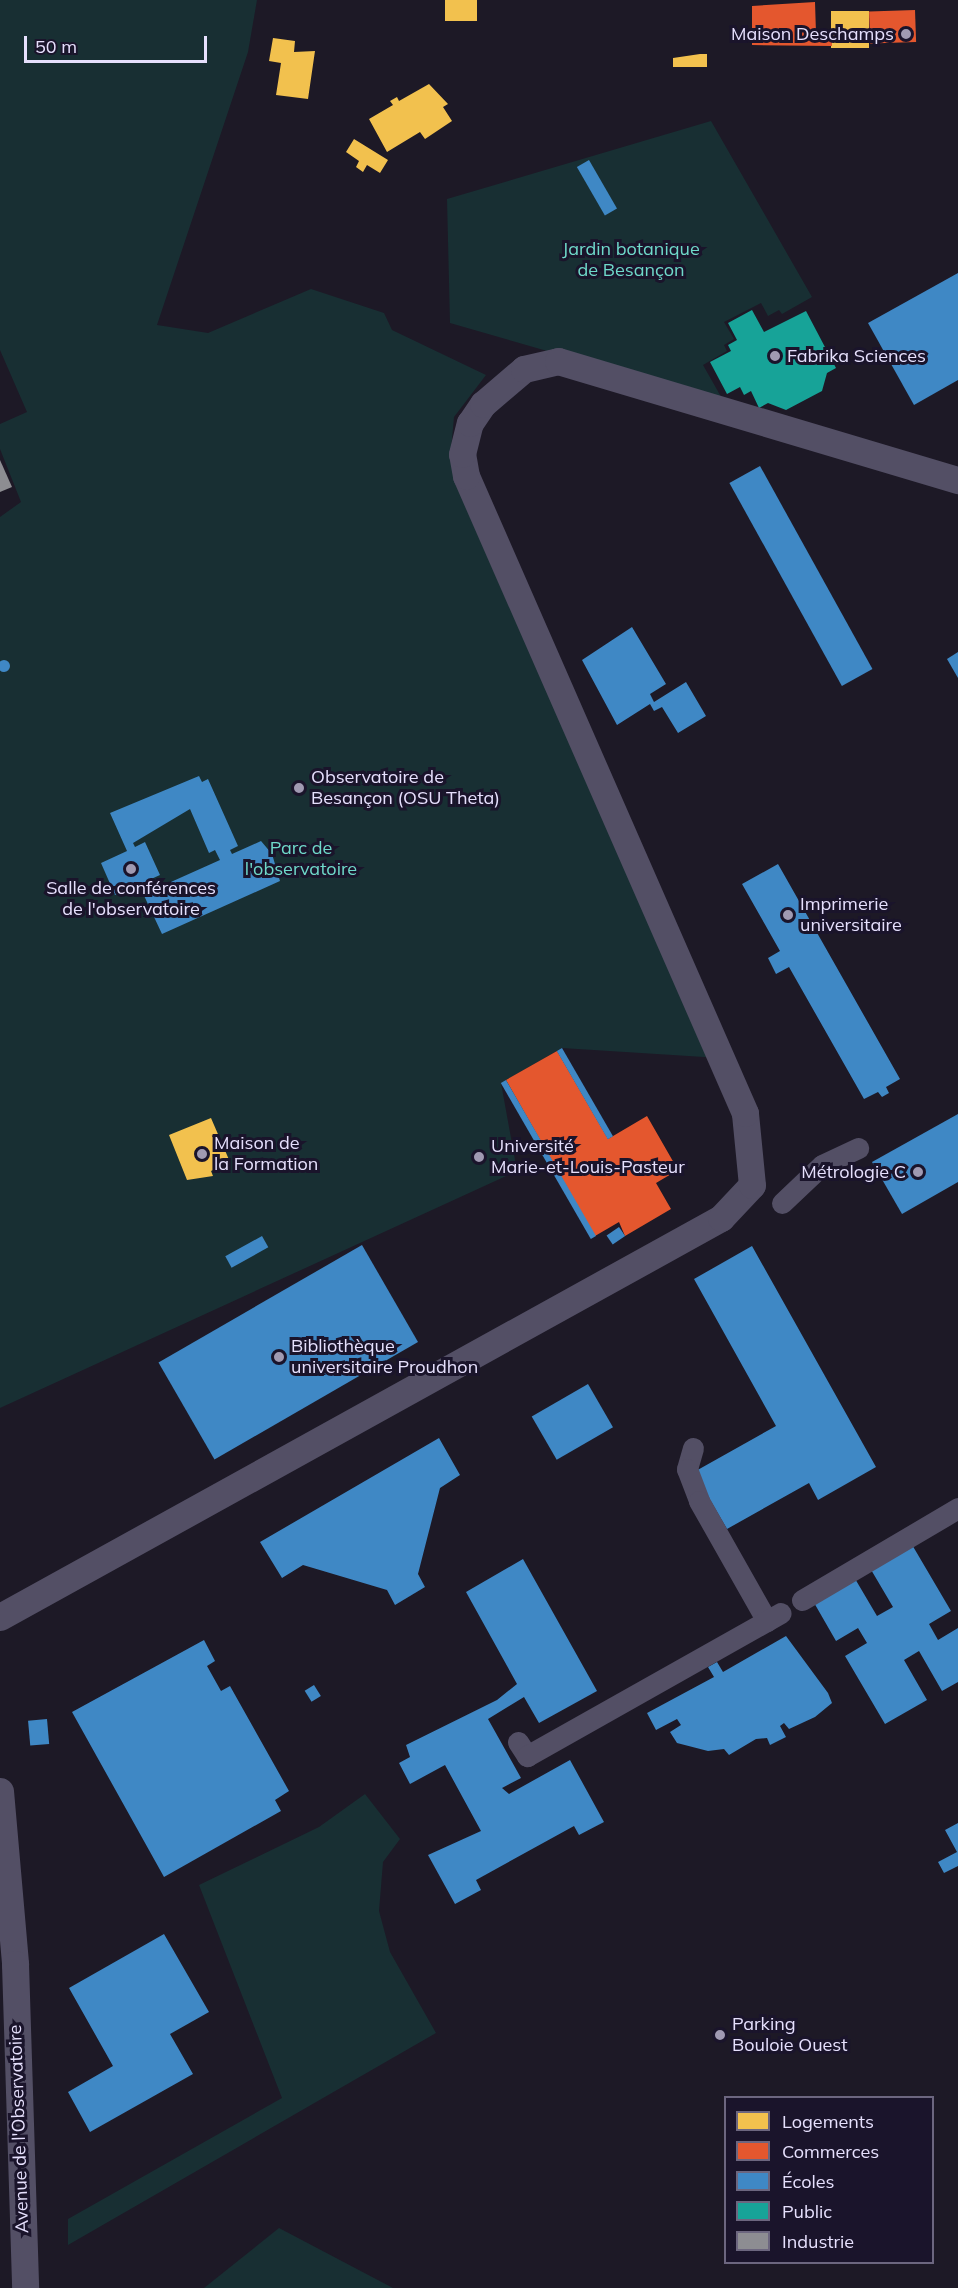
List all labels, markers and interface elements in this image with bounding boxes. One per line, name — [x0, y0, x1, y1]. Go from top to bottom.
place label: Maison Deschamps — [731, 23, 894, 45]
scale bar — [27, 24, 210, 62]
marker: Maison Deschamps — [899, 27, 913, 41]
text: 50 m — [35, 35, 77, 58]
park label: Jardin botanique de Besançon — [562, 239, 700, 282]
place label: Fabrika Sciences — [787, 345, 926, 367]
marker: Fabrika Sciences — [768, 349, 782, 363]
place label: Observatoire de Besançon (OSU Theta) — [311, 767, 500, 810]
marker: Observatoire de Besançon (OSU Theta) — [292, 781, 306, 795]
park label: Parc de l'observatoire — [245, 838, 357, 880]
marker: Salle de conférences de l'observatoire — [124, 862, 138, 876]
place label: Salle de conférences de l'observatoire — [46, 878, 216, 920]
place label: Imprimerie universitaire — [800, 894, 902, 936]
marker: Imprimerie universitaire — [781, 908, 795, 922]
place label: Maison de la Formation — [214, 1133, 318, 1176]
place label: Université Marie-et-Louis-Pasteur — [491, 1136, 685, 1178]
marker: Maison de la Formation — [195, 1147, 209, 1161]
marker: Université Marie-et-Louis-Pasteur — [472, 1150, 486, 1164]
place label: Métrologie C — [801, 1161, 906, 1183]
marker: Métrologie C — [911, 1165, 925, 1179]
place label: Bibliothèque universitaire Proudhon — [291, 1336, 478, 1378]
marker: Bibliothèque universitaire Proudhon — [272, 1350, 286, 1364]
place label: Parking Bouloie Ouest — [732, 2014, 847, 2056]
street label: Avenue de l'Observatoire — [5, 2024, 33, 2234]
marker: Parking Bouloie Ouest — [713, 2028, 727, 2042]
legend — [724, 2096, 934, 2264]
text: Logements — [782, 2110, 874, 2133]
text: Commerces — [782, 2140, 879, 2163]
text: Écoles — [782, 2170, 835, 2193]
text: Public — [782, 2200, 832, 2223]
text: Industrie — [782, 2230, 854, 2253]

